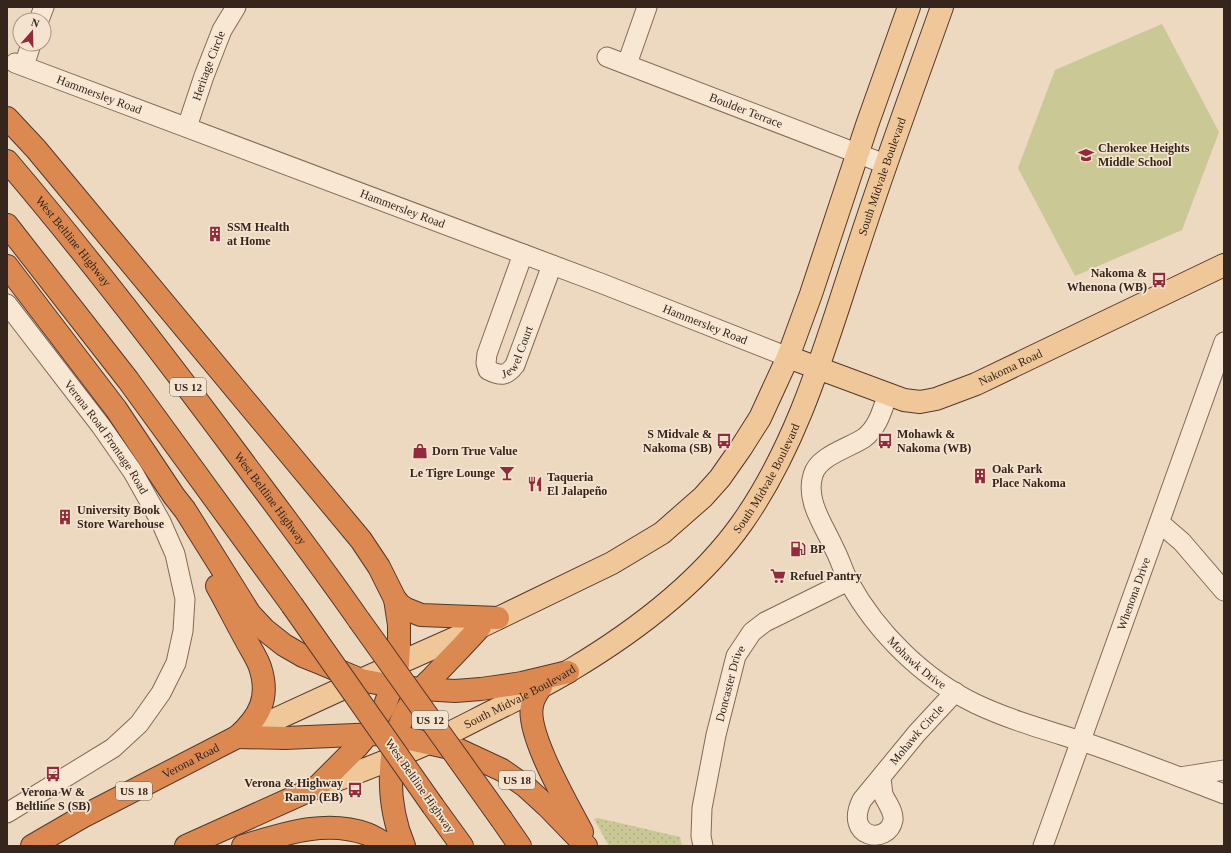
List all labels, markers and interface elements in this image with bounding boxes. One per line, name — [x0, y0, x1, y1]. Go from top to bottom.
north arrow — [12, 12, 52, 52]
text: N — [30, 16, 41, 30]
street label: Heritage Circle — [189, 29, 228, 103]
street label: Hammersley Road — [55, 72, 144, 117]
street label: Boulder Terrace — [707, 90, 785, 131]
street label: South Midvale Boulevard — [855, 116, 909, 237]
place label: Cherokee Heights Middle School — [1098, 141, 1190, 169]
school or university icon: Cherokee Heights Middle School — [1077, 146, 1095, 164]
street label: Hammersley Road — [358, 186, 447, 231]
street label: West Beltline Highway — [33, 193, 114, 289]
place label: SSM Health at Home — [227, 220, 290, 248]
building icon: SSM Health at Home — [206, 225, 224, 243]
place label: Nakoma & Whenona (WB) — [1067, 266, 1147, 294]
bus stop icon: Nakoma & Whenona (WB) — [1150, 271, 1168, 289]
street label: Hammersley Road — [661, 301, 749, 347]
street label: Jewel Court — [500, 324, 536, 381]
street label: Nakoma Road — [976, 346, 1045, 389]
street label: Verona Road Frontage Road — [61, 377, 151, 496]
road number: US 12 — [170, 378, 206, 396]
street label: South Midvale Boulevard — [730, 421, 802, 536]
place label: S Midvale & Nakoma (SB) — [643, 427, 712, 455]
place label: Mohawk & Nakoma (WB) — [897, 427, 971, 455]
bus stop icon: S Midvale & Nakoma (SB) — [715, 432, 733, 450]
bus stop icon: Mohawk & Nakoma (WB) — [876, 432, 894, 450]
shop icon: Dorn True Value — [411, 442, 429, 460]
place label: Dorn True Value — [432, 444, 518, 458]
street label: West Beltline Highway — [231, 449, 309, 547]
place label: Oak Park Place Nakoma — [992, 462, 1066, 490]
bar icon: Le Tigre Lounge — [498, 464, 516, 482]
place label: Le Tigre Lounge — [410, 466, 496, 480]
building icon: Oak Park Place Nakoma — [971, 467, 989, 485]
place label: Taqueria El Jalapeño — [547, 470, 607, 498]
restaurant icon: Taqueria El Jalapeño — [526, 475, 544, 493]
place label: University Book Store Warehouse — [77, 503, 165, 531]
building icon: University Book Store Warehouse — [56, 508, 74, 526]
fuel station icon: BP — [789, 540, 807, 558]
place label: BP — [810, 542, 825, 556]
street label: Whenona Drive — [1114, 555, 1153, 632]
supermarket icon: Refuel Pantry — [769, 567, 787, 585]
place label: Refuel Pantry — [790, 569, 862, 583]
street label: Mohawk Drive — [885, 634, 949, 692]
street label: Doncaster Drive — [713, 643, 748, 723]
street label: South Midvale Boulevard — [461, 662, 578, 732]
street label: Mohawk Circle — [887, 702, 947, 768]
road number: US 12 — [412, 711, 448, 729]
street label: West Beltline Highway — [382, 736, 458, 836]
street label: Verona Road — [160, 740, 221, 781]
bus stop icon: Verona W & Beltline S (SB) — [44, 765, 62, 783]
road number: US 18 — [499, 771, 535, 789]
place label: Verona & Highway Ramp (EB) — [244, 776, 343, 804]
bus stop icon: Verona & Highway Ramp (EB) — [346, 781, 364, 799]
road number: US 18 — [116, 782, 152, 800]
place label: Verona W & Beltline S (SB) — [16, 785, 90, 813]

